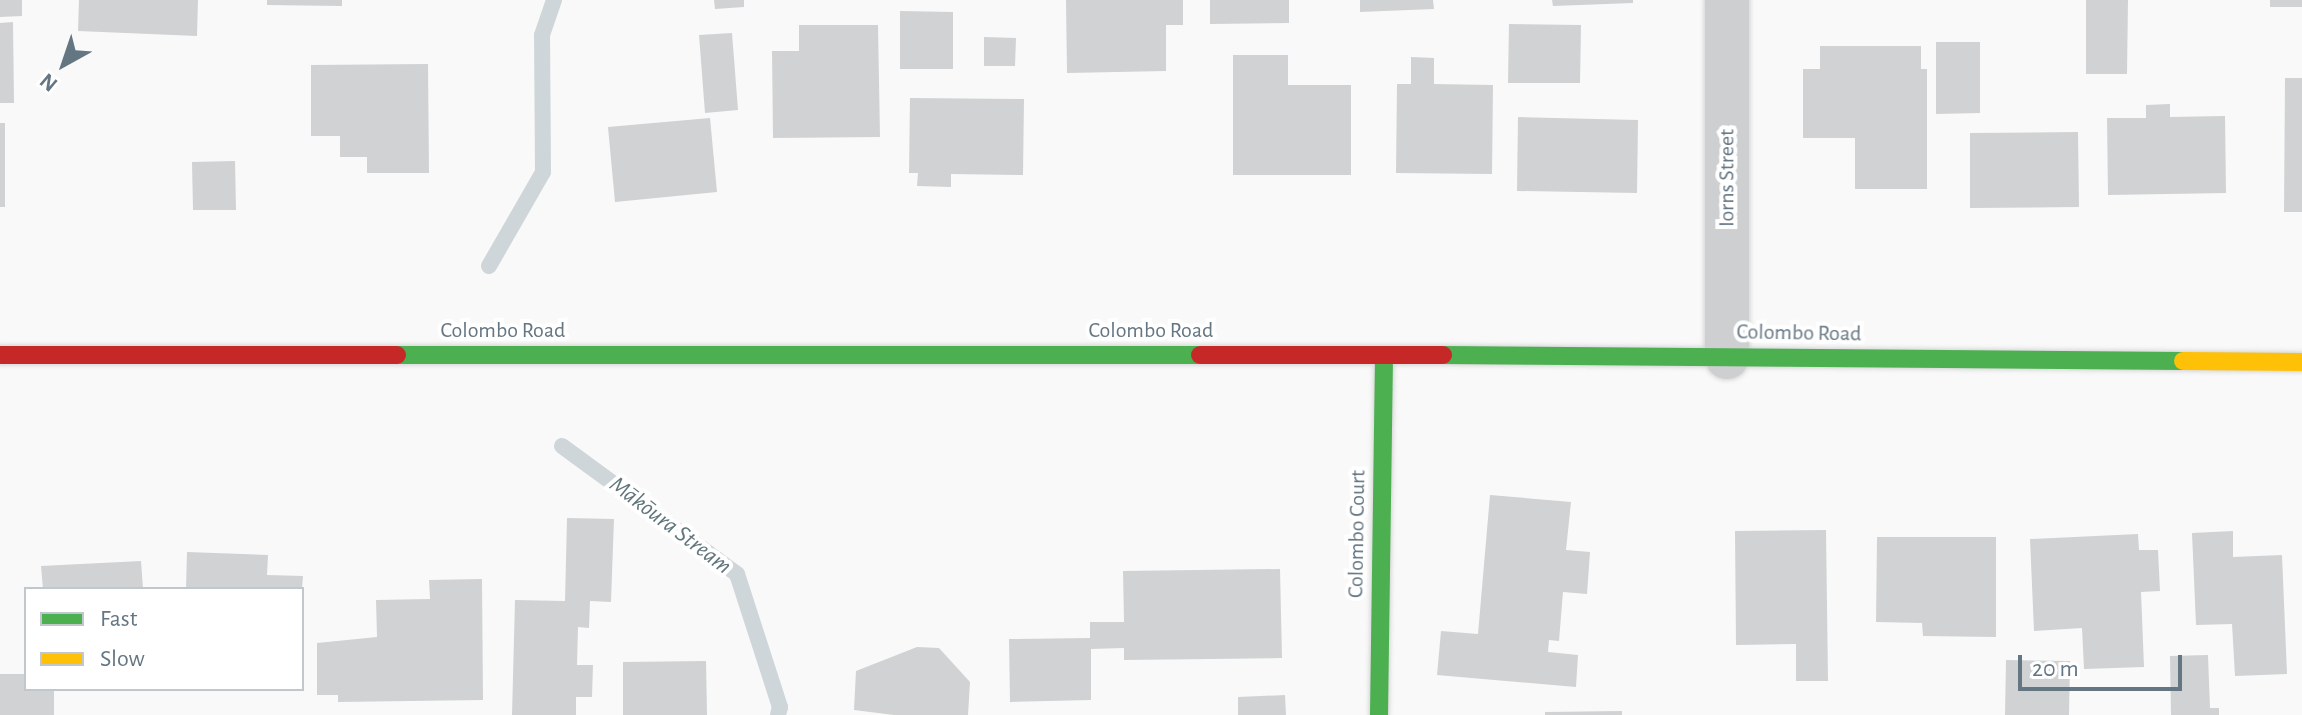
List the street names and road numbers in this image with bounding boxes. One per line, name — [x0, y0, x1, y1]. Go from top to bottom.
street label: Iorns Street — [1714, 129, 1740, 227]
street label: Colombo Road — [441, 318, 565, 344]
street label: Colombo Road — [1089, 318, 1213, 344]
street label: Colombo Road — [1736, 319, 1862, 347]
street label: Colombo Court — [1343, 470, 1371, 598]

